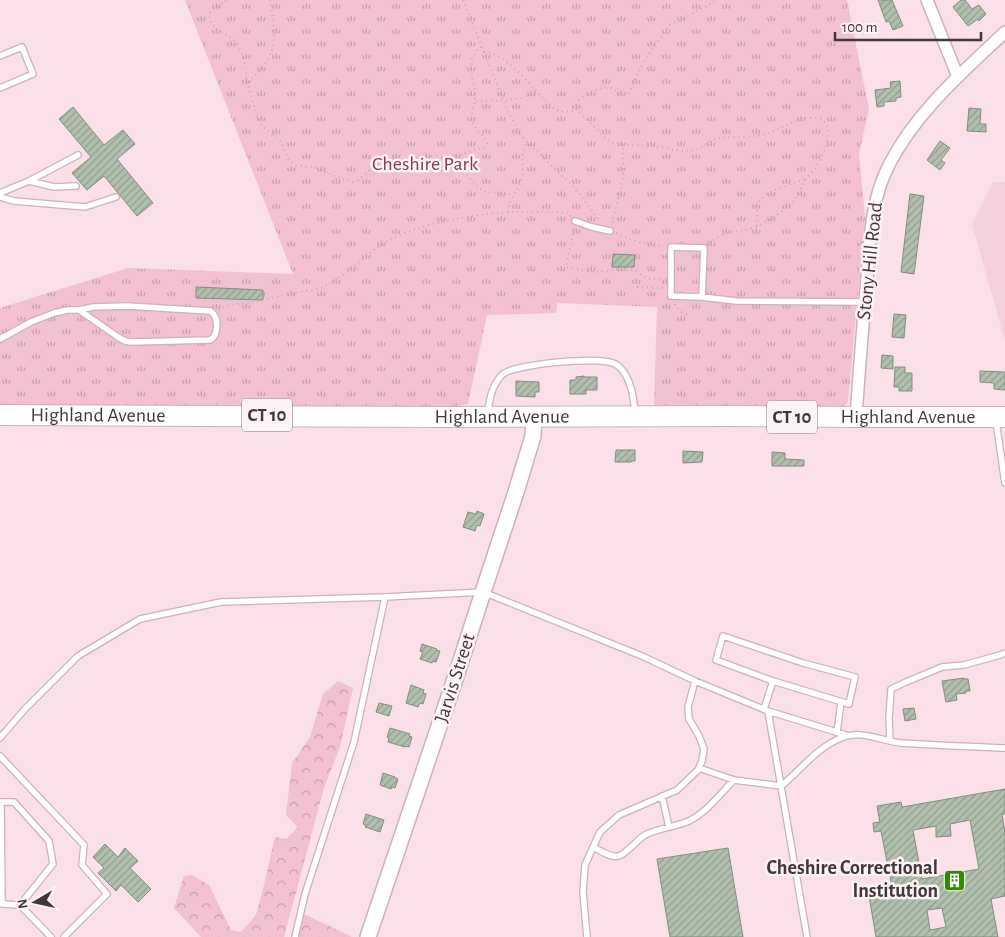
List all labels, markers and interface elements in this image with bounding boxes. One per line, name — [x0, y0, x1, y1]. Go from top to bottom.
scale bar — [835, 10, 981, 42]
text: 100 m — [842, 20, 877, 35]
park label: Cheshire Park — [372, 154, 478, 174]
street label: Stony Hill Road — [854, 201, 886, 321]
road number: CT 10 — [242, 398, 292, 432]
road number: CT 10 — [767, 401, 817, 434]
street label: Highland Avenue — [30, 405, 166, 426]
street label: Highland Avenue — [434, 407, 570, 427]
street label: Highland Avenue — [840, 407, 976, 427]
street label: Jarvis Street — [431, 630, 479, 725]
place label: Cheshire Correctional Institution — [766, 858, 938, 901]
building icon: Cheshire Correctional Institution — [942, 868, 966, 892]
north arrow — [10, 877, 60, 927]
text: N — [15, 898, 31, 910]

